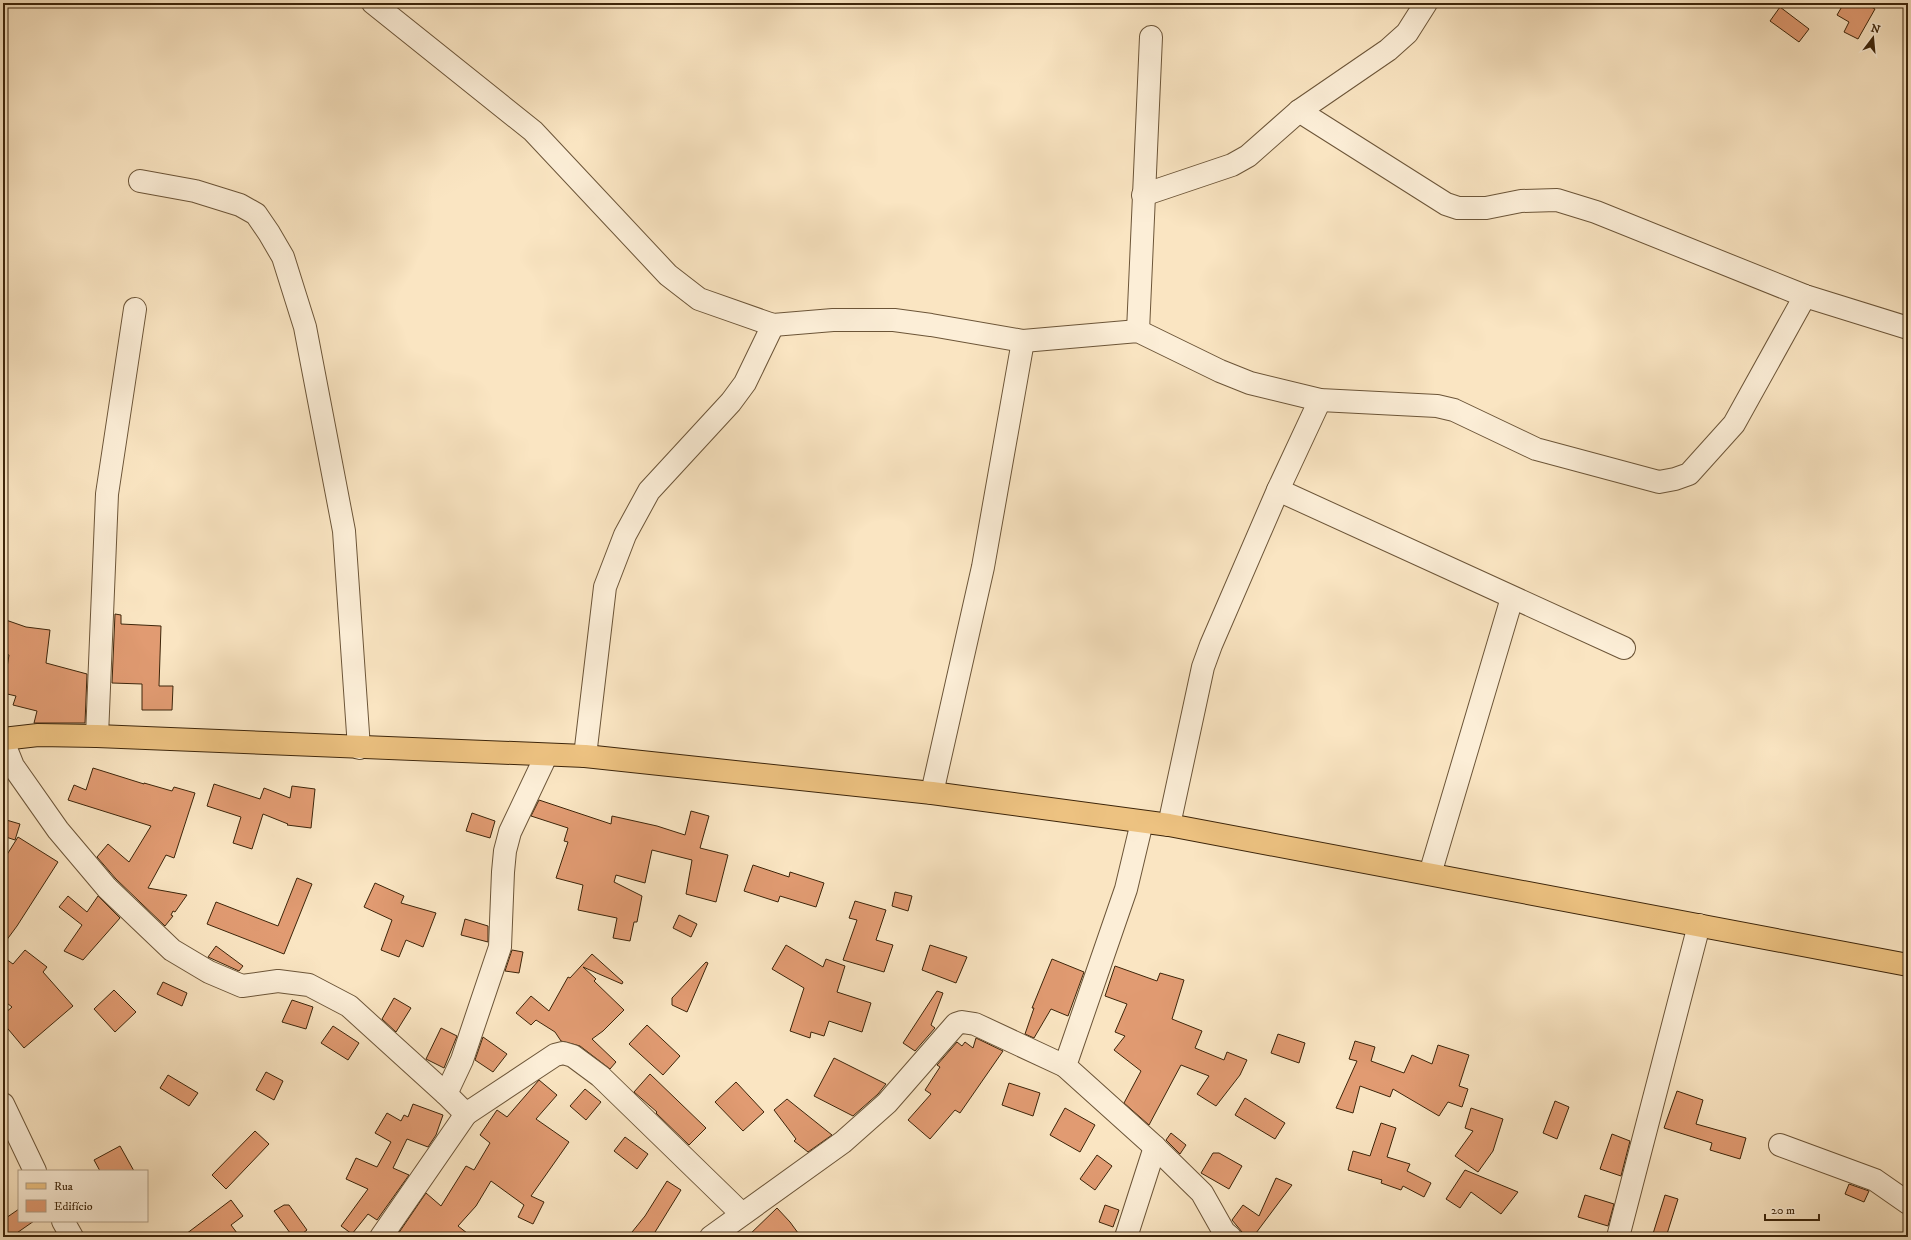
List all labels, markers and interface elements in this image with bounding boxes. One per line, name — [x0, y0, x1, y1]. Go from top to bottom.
north arrow — [1853, 18, 1893, 58]
text: N — [1869, 21, 1882, 37]
legend — [18, 1170, 148, 1222]
text: Rua — [54, 1179, 74, 1194]
scale bar — [1765, 1196, 1819, 1222]
text: Edifício — [54, 1199, 93, 1214]
text: 20 m — [1771, 1203, 1795, 1218]

